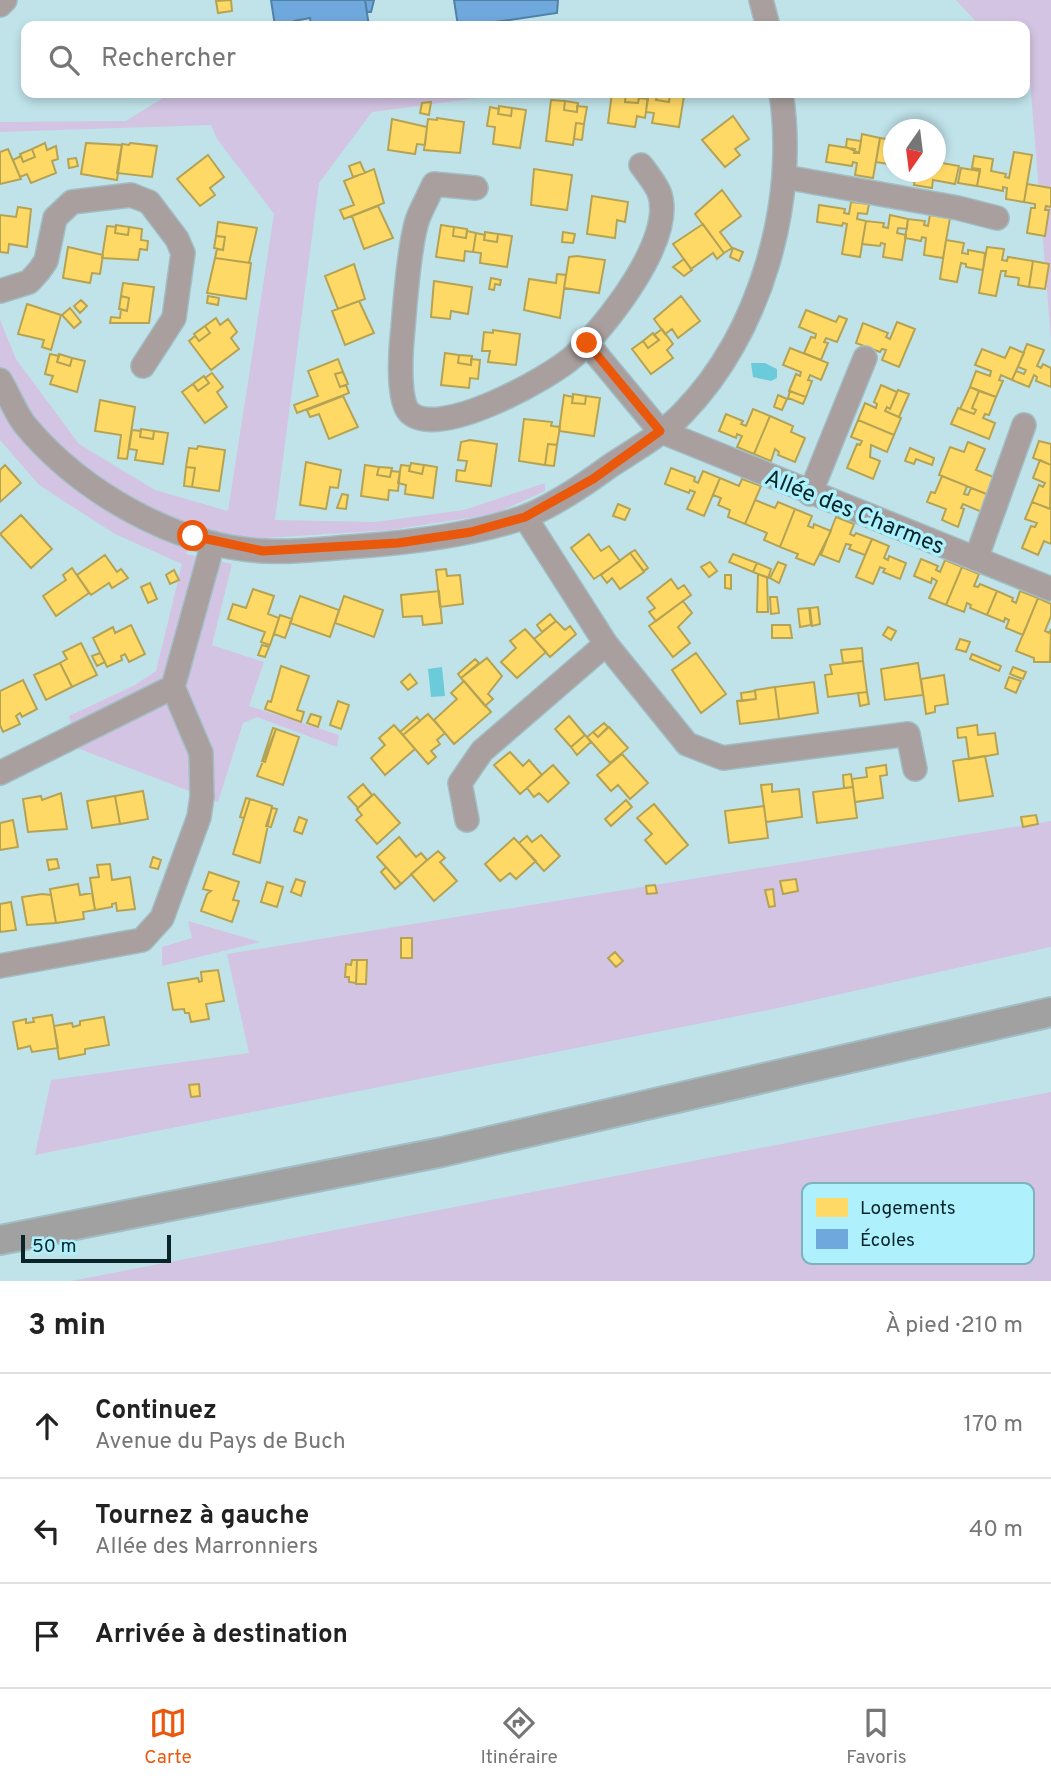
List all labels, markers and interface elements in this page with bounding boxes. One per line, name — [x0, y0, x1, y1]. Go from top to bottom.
search box — [21, 21, 1030, 98]
icon: search — [45, 41, 83, 79]
text: Rechercher — [101, 43, 236, 76]
north arrow — [883, 119, 946, 182]
route end — [571, 327, 602, 358]
street label: Allée des Charmes — [760, 464, 948, 563]
route start — [177, 520, 208, 551]
legend — [802, 1183, 1034, 1264]
text: Logements — [860, 1197, 956, 1221]
text: Écoles — [860, 1228, 915, 1253]
scale bar — [21, 1232, 172, 1264]
text: 50 m — [32, 1235, 77, 1259]
text: 3 min — [28, 1308, 106, 1345]
text: À pied · 210 m — [885, 1312, 1023, 1341]
text: Continuez — [95, 1395, 217, 1428]
icon: ahead — [28, 1407, 66, 1445]
text: 170 m — [964, 1411, 1023, 1440]
text: Avenue du Pays de Buch — [95, 1428, 346, 1457]
text: Tournez à gauche — [95, 1500, 309, 1533]
icon: left — [28, 1512, 66, 1550]
text: 40 m — [969, 1516, 1023, 1545]
text: Allée des Marronniers — [95, 1533, 318, 1562]
icon: arrive — [28, 1617, 66, 1655]
text: Arrivée à destination — [95, 1619, 348, 1652]
tab: Carte — [144, 1704, 192, 1770]
tab: Itinéraire — [480, 1704, 558, 1770]
tab: Favoris — [846, 1704, 907, 1770]

